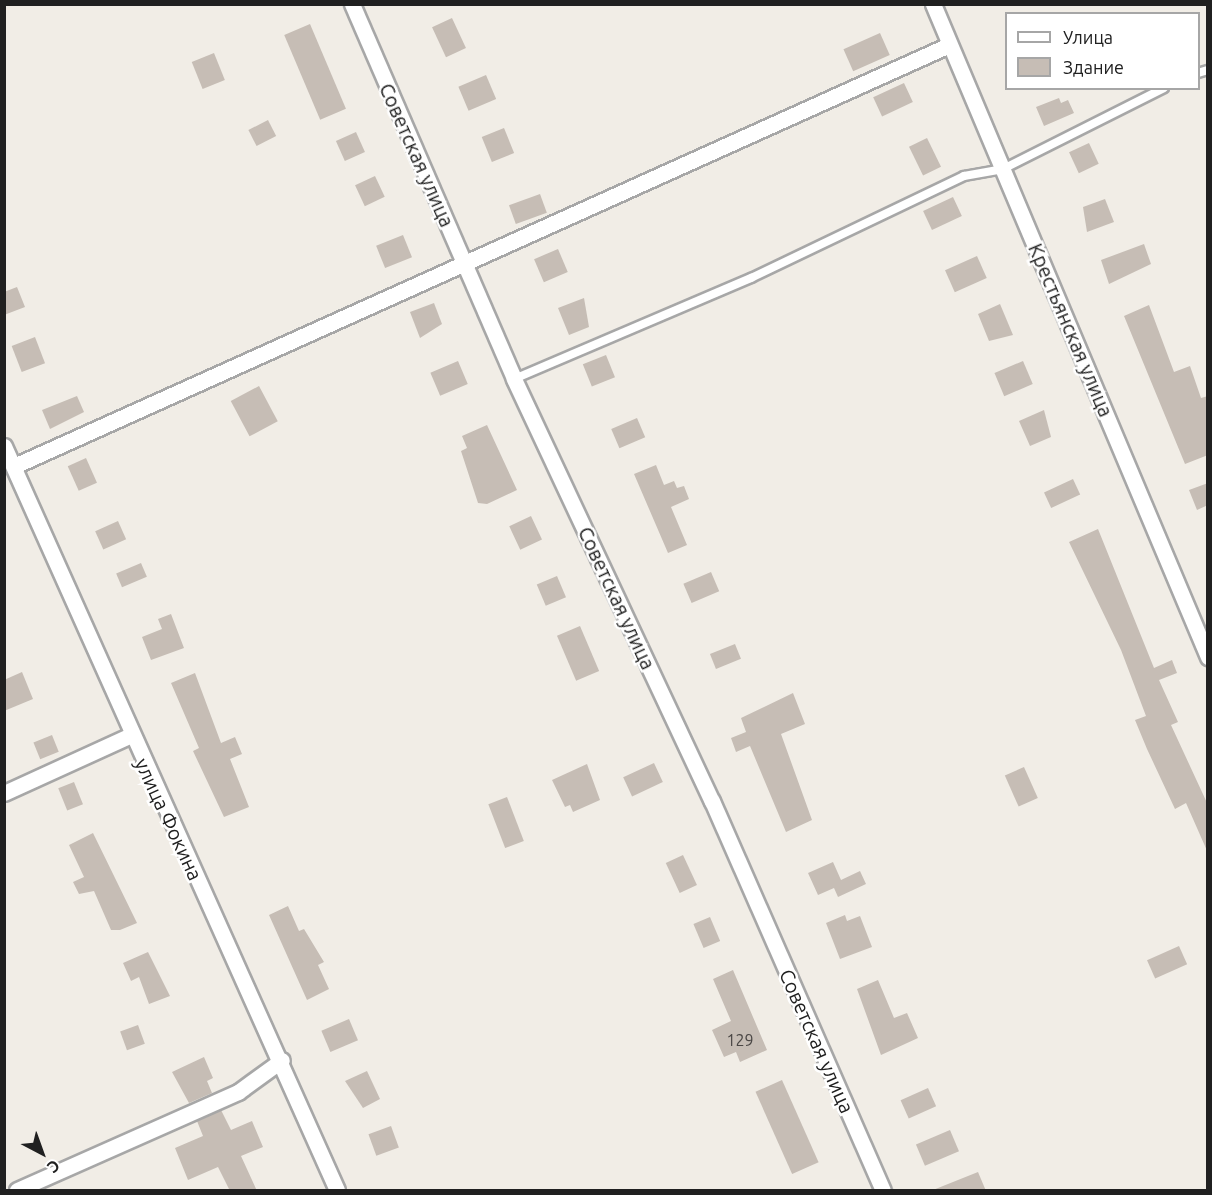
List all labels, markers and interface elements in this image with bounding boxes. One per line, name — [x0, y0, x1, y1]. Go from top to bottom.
legend — [1005, 12, 1200, 90]
text: Улица — [1063, 27, 1113, 47]
text: Здание — [1063, 57, 1124, 77]
street label: Советская улица — [375, 79, 459, 231]
street label: Крестьянская улица — [1024, 240, 1118, 420]
street label: Советская улица — [573, 523, 661, 673]
street label: улица Фокина — [130, 754, 208, 884]
street label: Советская улица — [775, 965, 859, 1117]
house number: 129 — [726, 1030, 754, 1050]
north arrow — [12, 1123, 72, 1183]
text: С — [44, 1156, 64, 1177]

